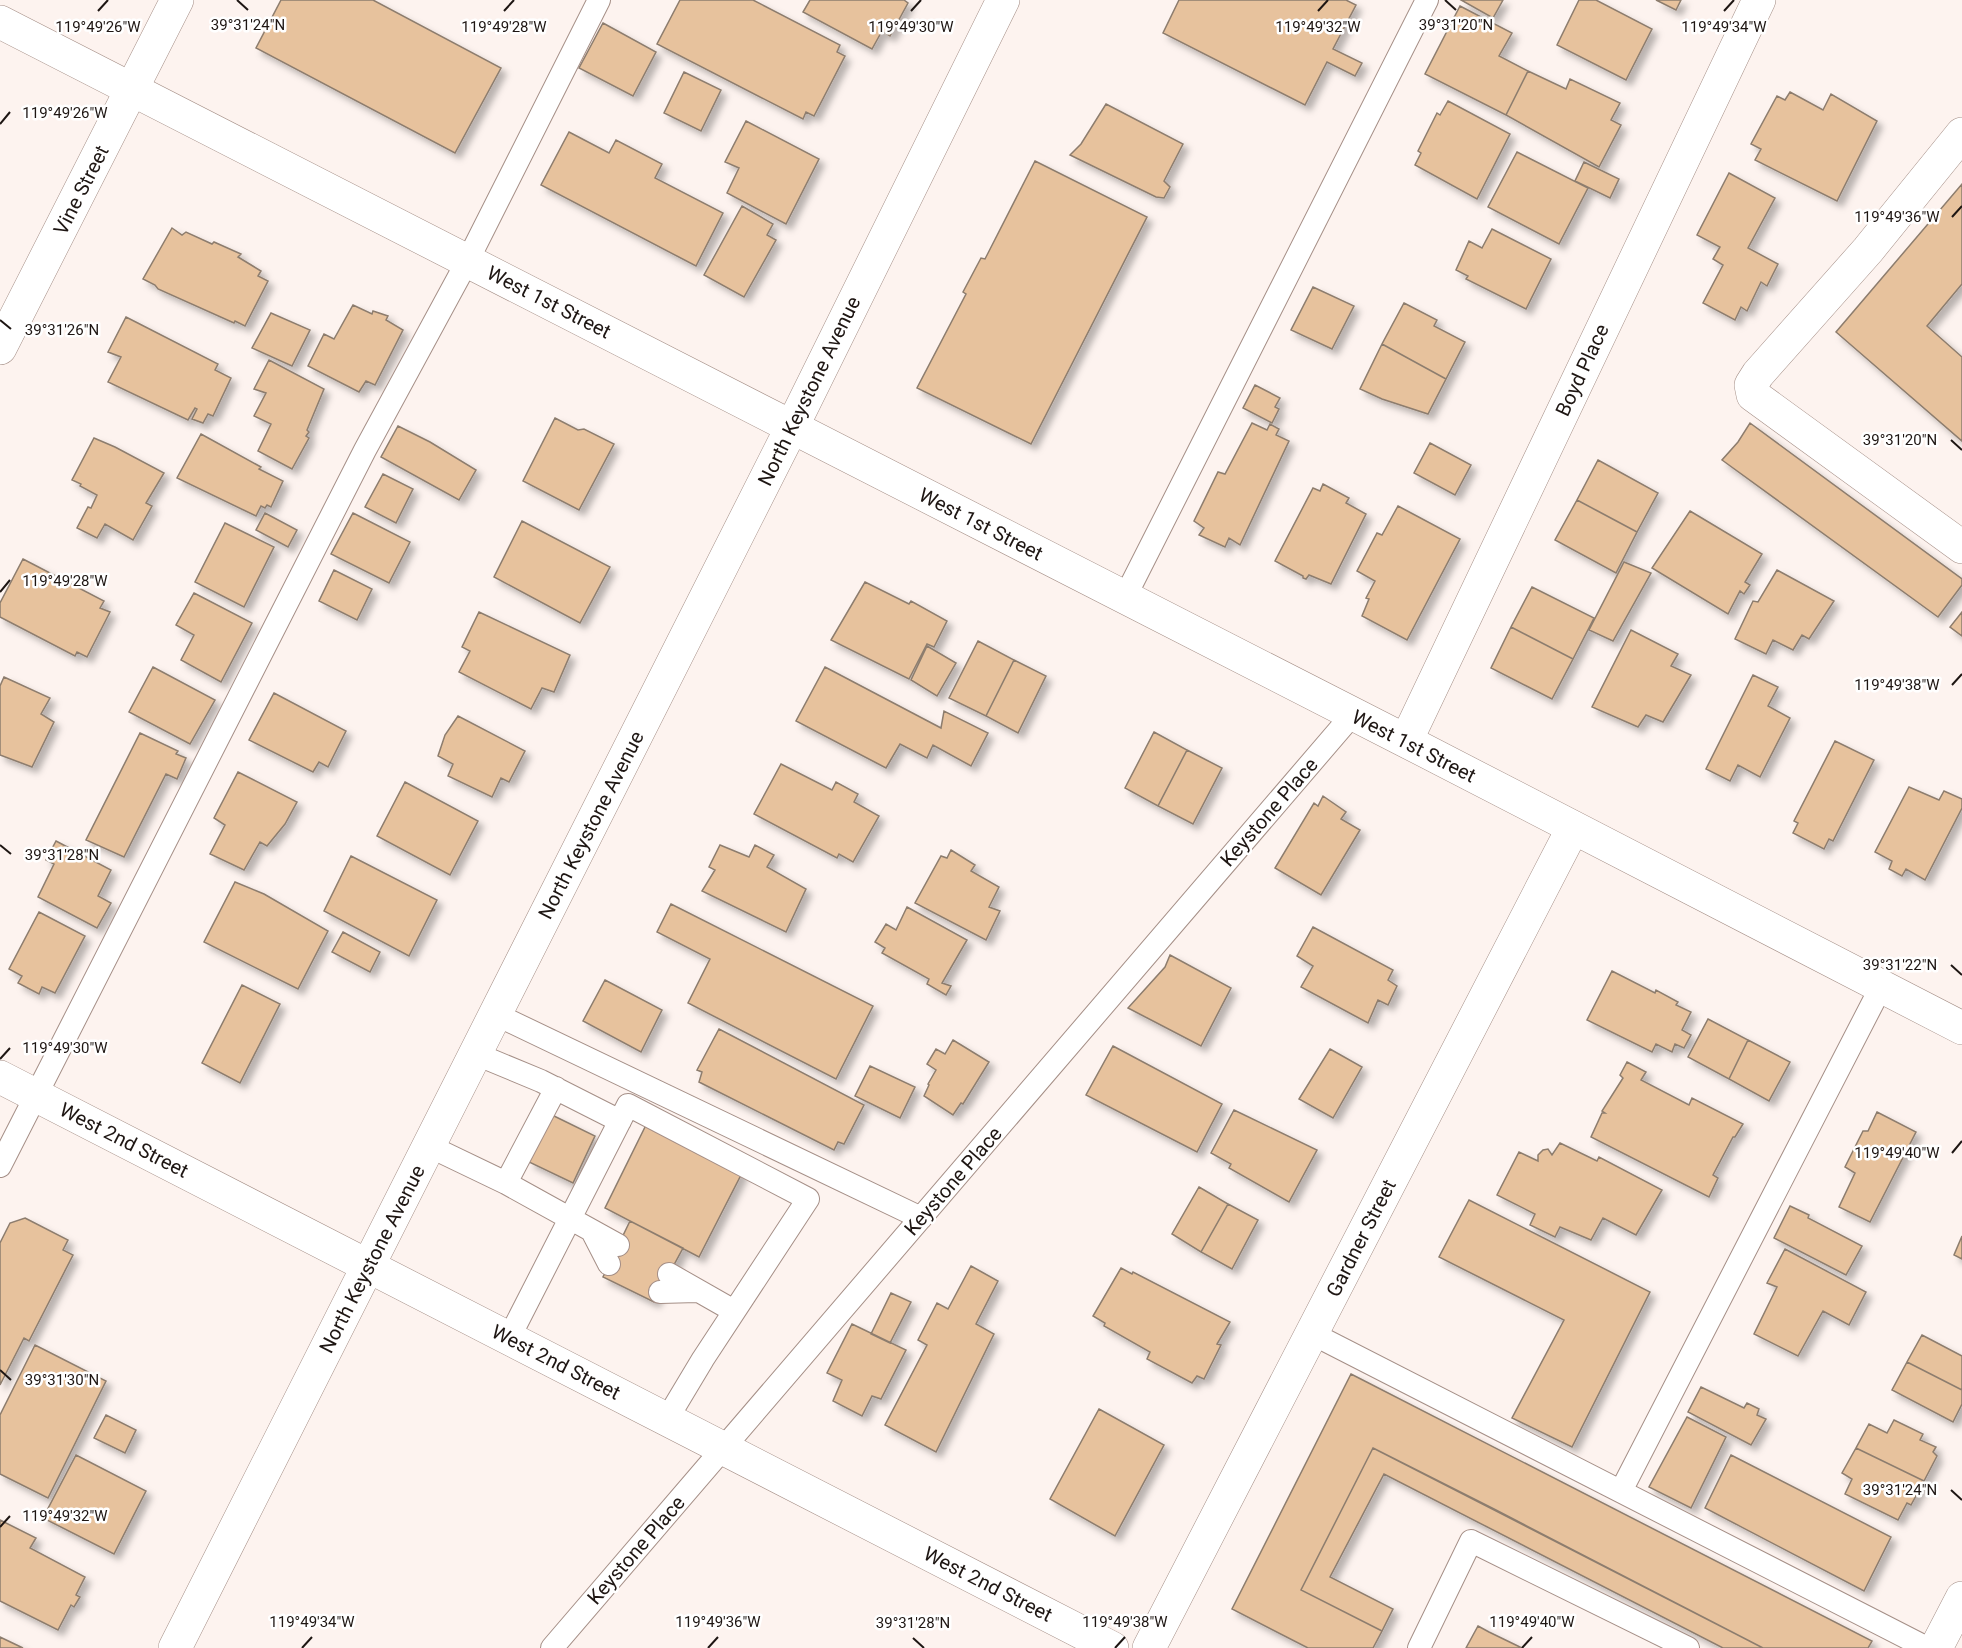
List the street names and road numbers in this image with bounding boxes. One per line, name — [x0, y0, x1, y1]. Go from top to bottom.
street label: Vine Street — [48, 141, 114, 239]
street label: West 1st Street — [483, 261, 615, 343]
street label: North Keystone Avenue — [753, 292, 865, 490]
street label: Boyd Place — [1550, 320, 1614, 420]
street label: West 1st Street — [915, 483, 1047, 565]
street label: West 1st Street — [1348, 705, 1480, 787]
street label: North Keystone Avenue — [533, 727, 649, 923]
street label: Keystone Place — [1215, 753, 1323, 871]
street label: West 2nd Street — [56, 1097, 192, 1183]
street label: Keystone Place — [899, 1122, 1007, 1240]
street label: North Keystone Avenue — [314, 1161, 430, 1357]
street label: Gardner Street — [1321, 1175, 1401, 1301]
street label: West 2nd Street — [488, 1319, 624, 1405]
street label: Keystone Place — [582, 1491, 690, 1609]
street label: West 2nd Street — [920, 1541, 1056, 1627]

